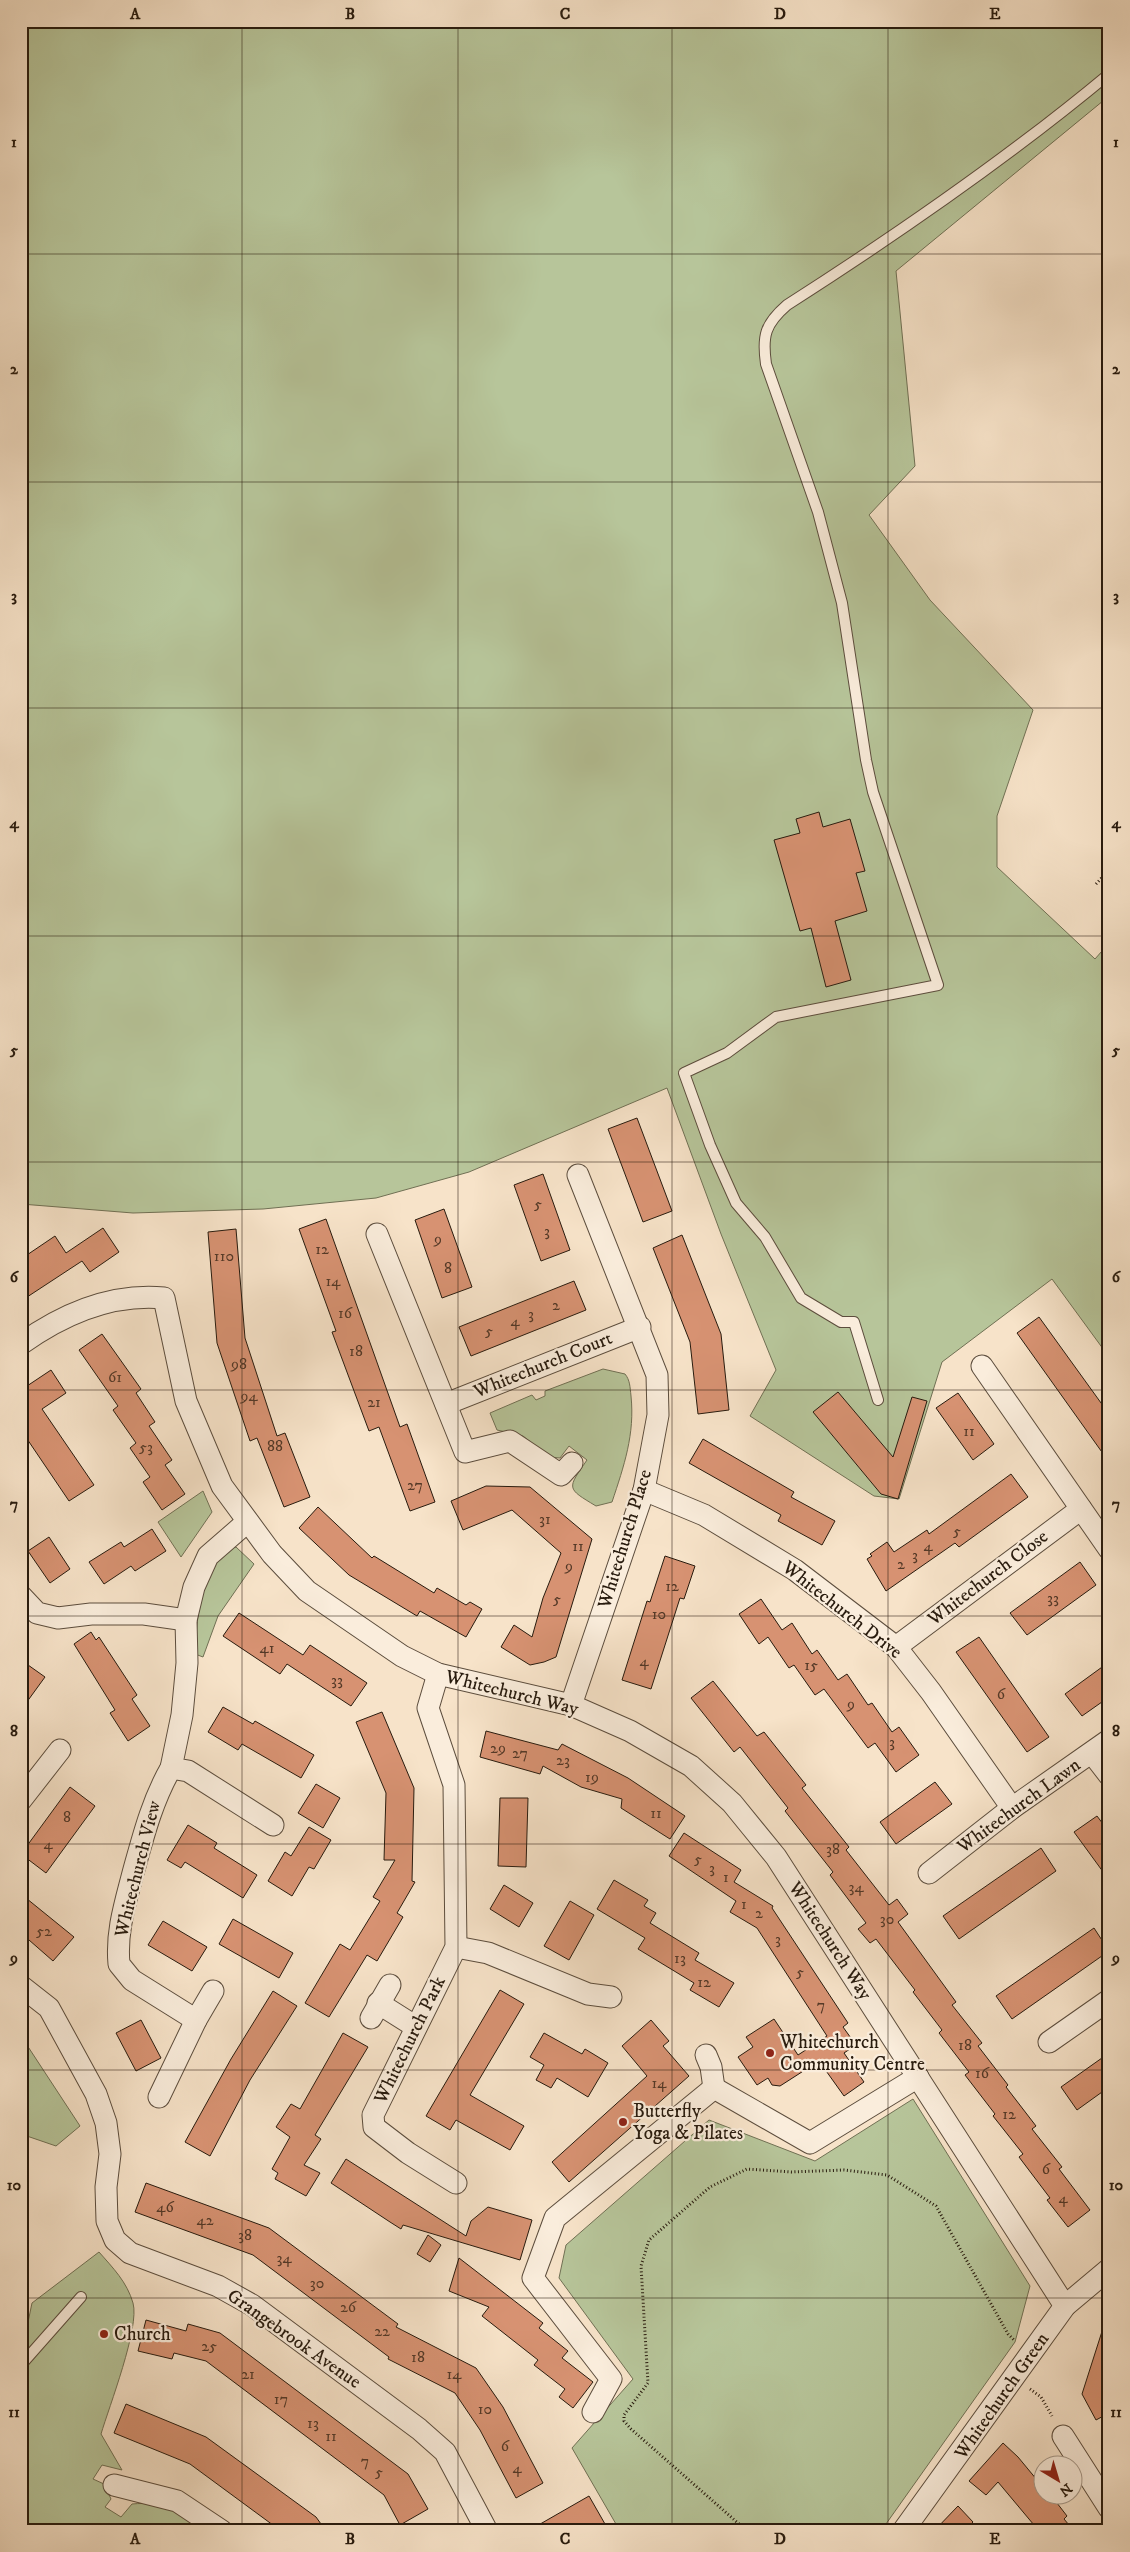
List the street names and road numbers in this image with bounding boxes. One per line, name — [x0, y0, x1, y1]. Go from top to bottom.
street label: Whitechurch Court — [469, 1327, 616, 1404]
street label: Whitechurch Place — [593, 1467, 657, 1612]
street label: Whitechurch Close — [922, 1525, 1053, 1631]
street label: Whitechurch Drive — [777, 1556, 906, 1664]
street label: Whitechurch Way — [442, 1665, 582, 1721]
street label: Whitechurch Lawn — [952, 1753, 1085, 1859]
street label: Whitechurch View — [110, 1798, 166, 1941]
street label: Whitechurch Way — [783, 1877, 877, 2005]
street label: Whitechurch Park — [369, 1972, 451, 2108]
street label: Grangebrook Avenue — [223, 2284, 365, 2394]
street label: Whitechurch Green — [949, 2328, 1054, 2464]

